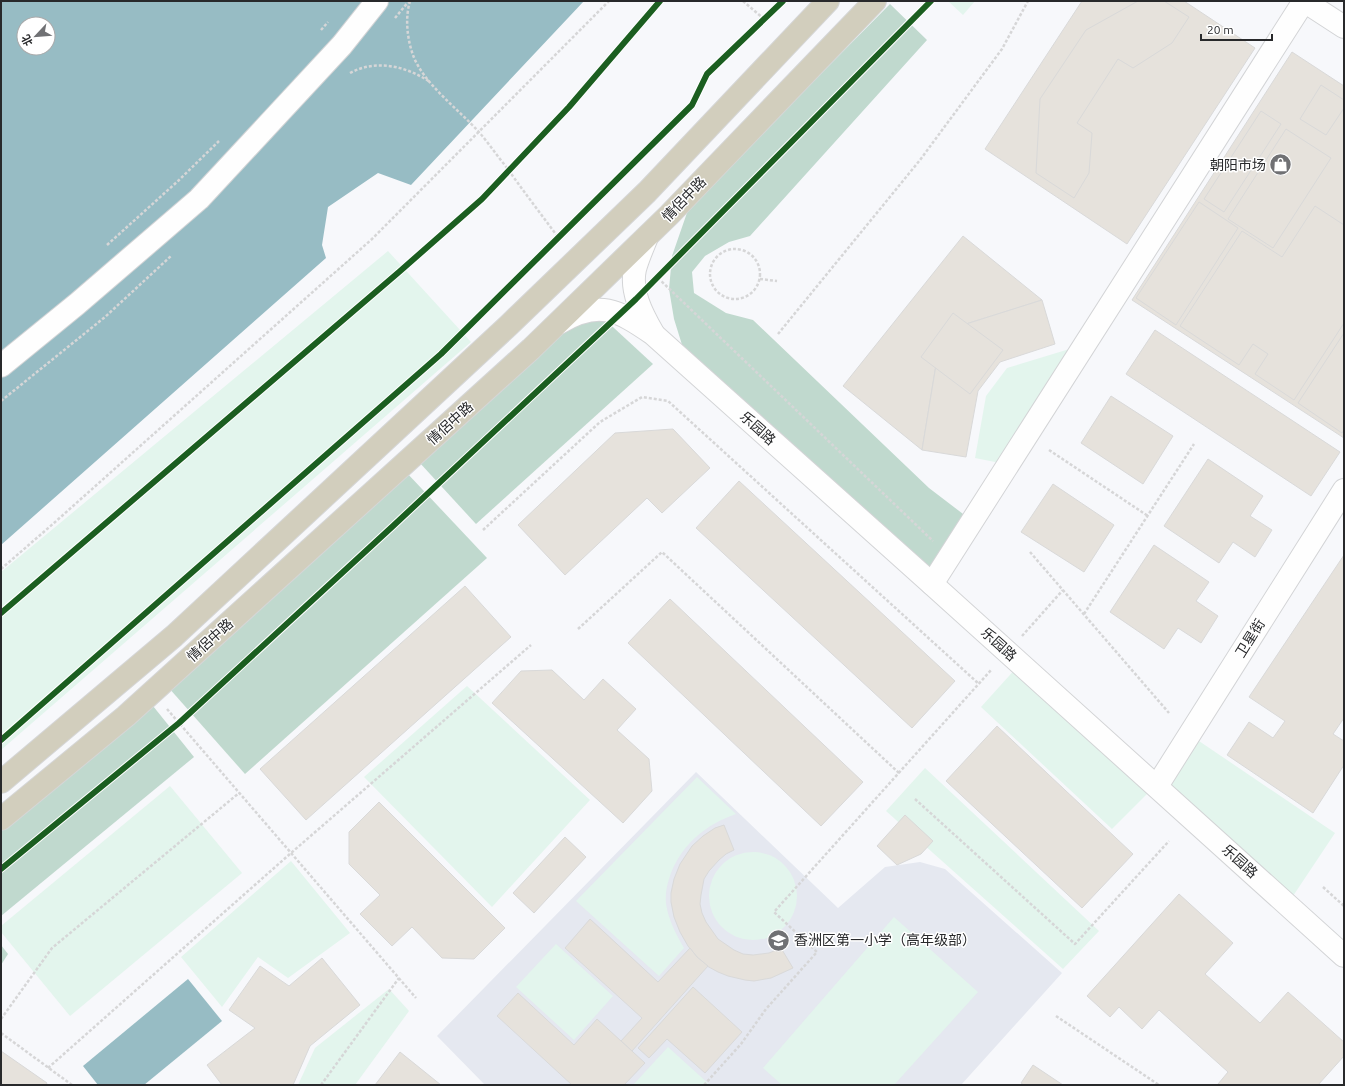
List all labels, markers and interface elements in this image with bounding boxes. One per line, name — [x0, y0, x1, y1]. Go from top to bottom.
north arrow — [16, 16, 56, 56]
scale bar — [1201, 16, 1272, 42]
text: 20 m — [1207, 23, 1234, 36]
text: 北 — [19, 33, 35, 48]
shop icon: 朝阳市场 — [1268, 152, 1294, 178]
place label: 朝阳市场 — [1210, 157, 1266, 173]
street label: 情侶中路 — [659, 173, 709, 225]
street label: 情侶中路 — [424, 398, 476, 448]
street label: 乐园路 — [737, 408, 779, 448]
street label: 情侶中路 — [184, 615, 236, 665]
street label: 卫星街 — [1232, 616, 1268, 660]
street label: 乐园路 — [978, 624, 1020, 664]
street label: 乐园路 — [1219, 841, 1261, 881]
school or university icon: 香洲区第一小学（高年级部） — [765, 927, 791, 953]
place label: 香洲区第一小学（高年级部） — [794, 932, 976, 948]

